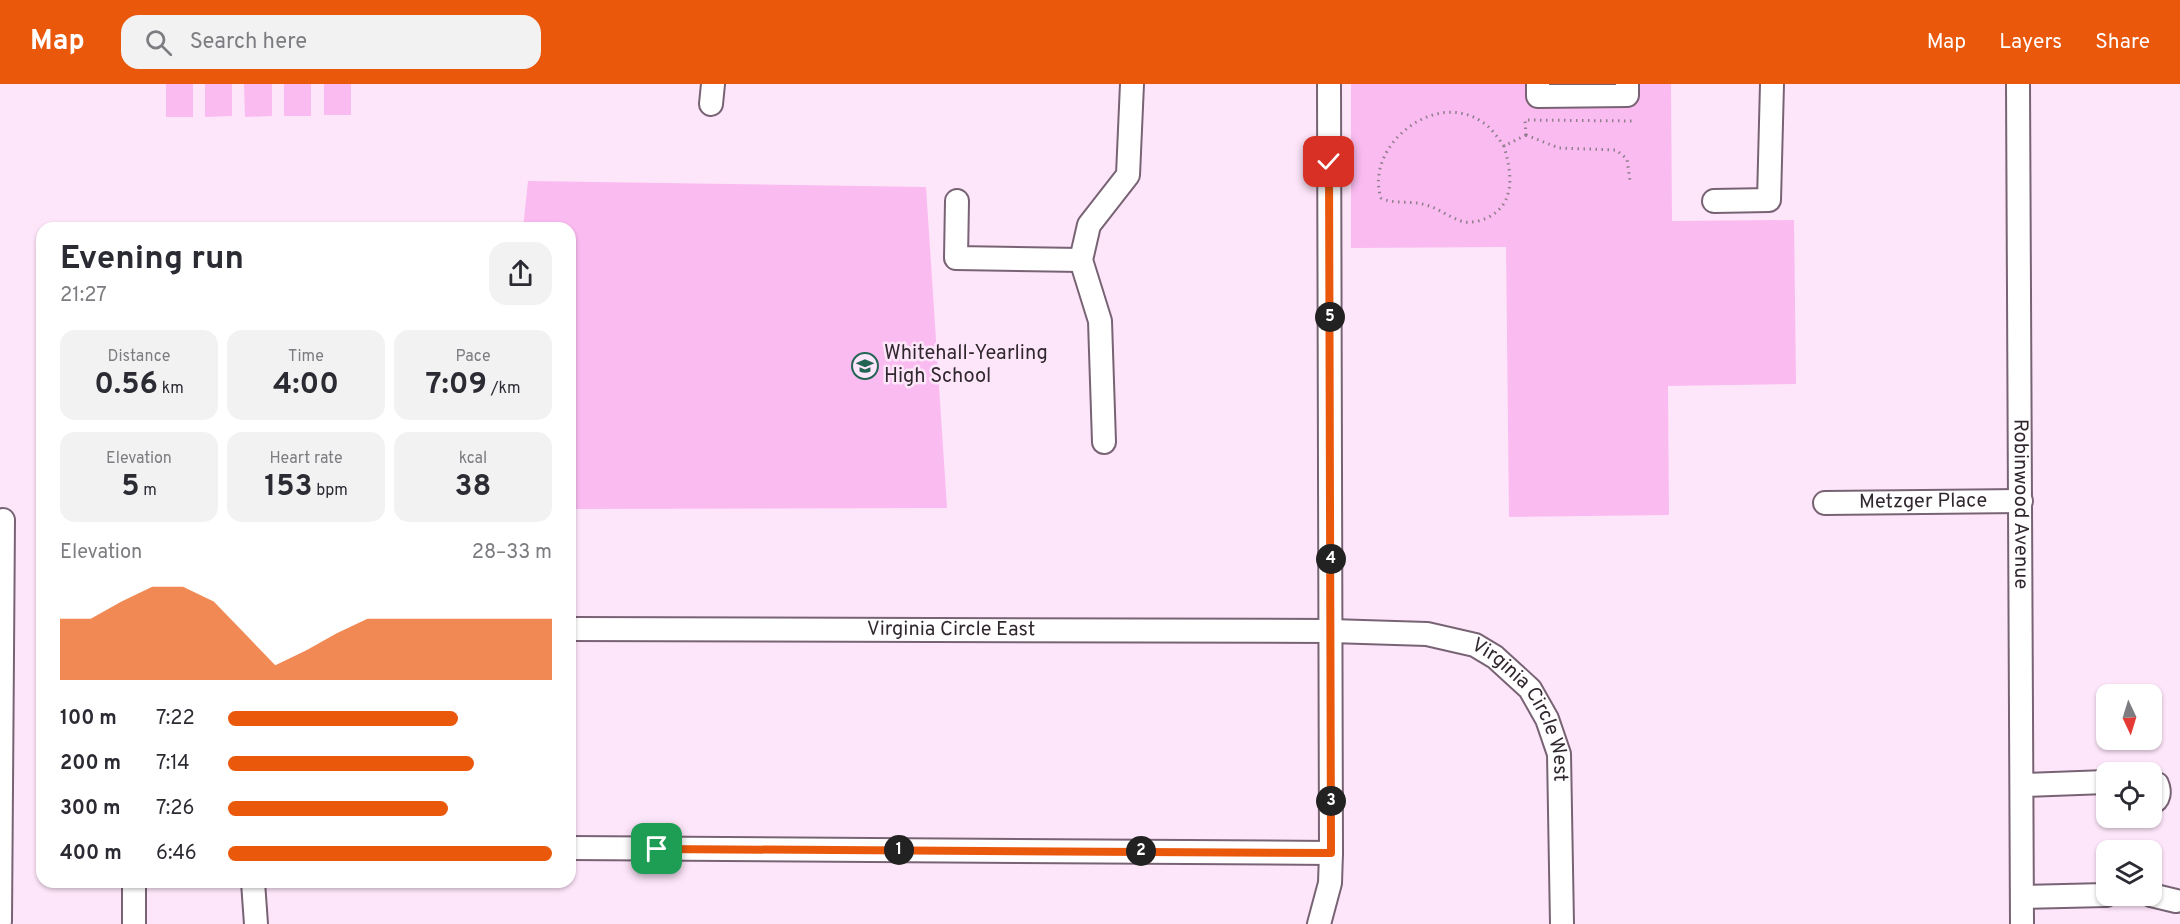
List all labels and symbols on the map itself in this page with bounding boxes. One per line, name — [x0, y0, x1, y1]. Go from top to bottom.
pin — [1303, 136, 1354, 187]
pin: 5 — [1315, 302, 1345, 332]
place label: Whitehall-Yearling High School — [884, 341, 1048, 390]
school or university icon: Whitehall-Yearling High School — [850, 351, 880, 381]
street label: Robinwood Avenue — [2007, 419, 2033, 589]
street label: Metzger Place — [1859, 488, 1987, 516]
pin: 4 — [1316, 544, 1346, 574]
street label: Virginia Circle East — [867, 617, 1035, 643]
street label: Virginia Circle West — [1466, 632, 1572, 782]
north arrow — [2096, 684, 2162, 750]
pin: 3 — [1316, 786, 1346, 816]
pin — [631, 823, 682, 874]
pin: 1 — [884, 835, 914, 865]
pin: 2 — [1126, 836, 1156, 866]

